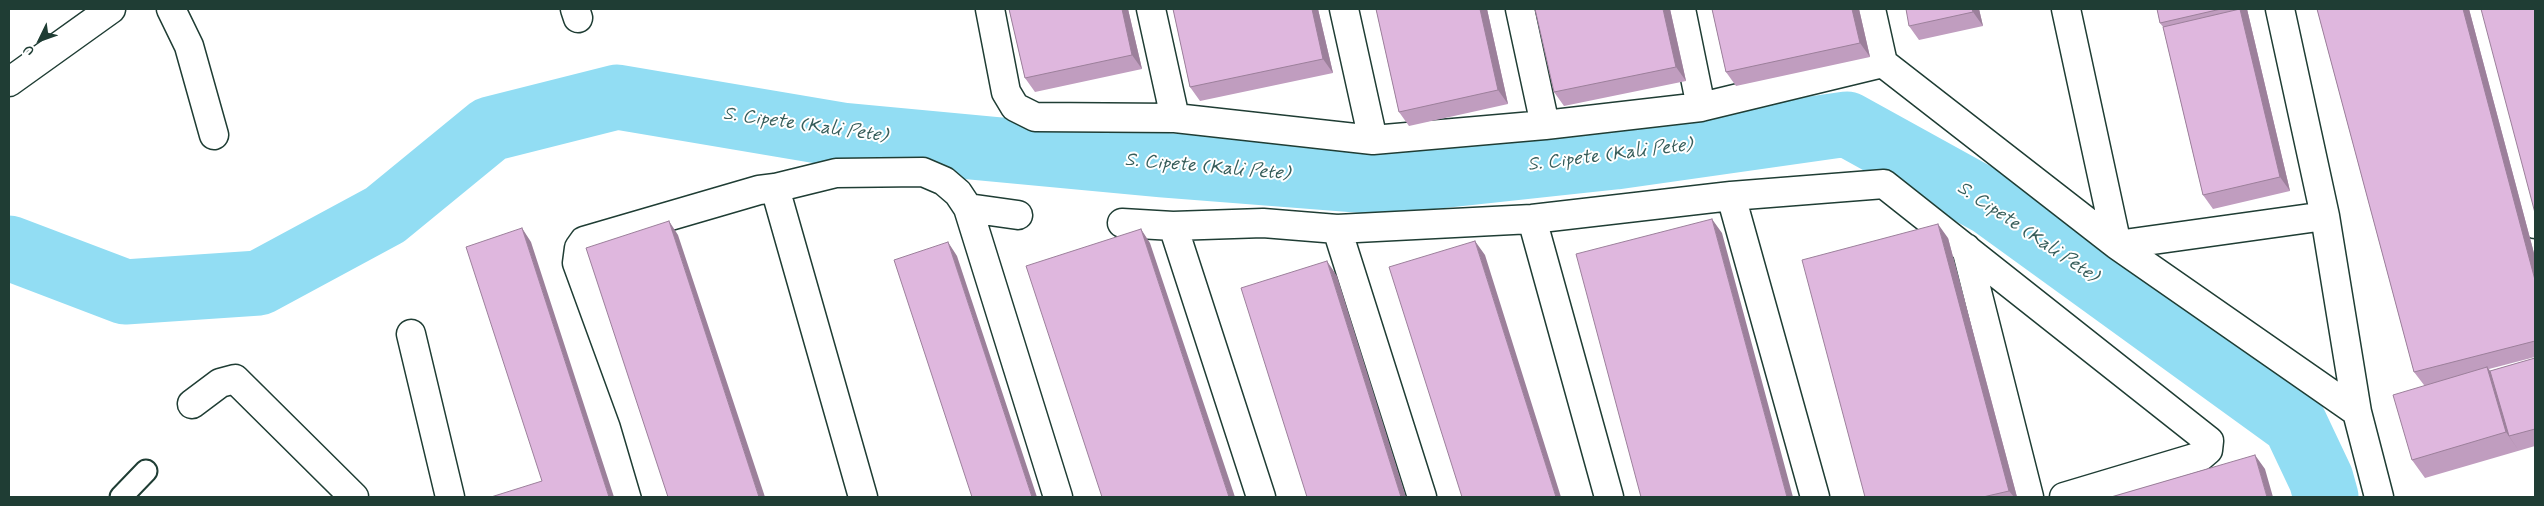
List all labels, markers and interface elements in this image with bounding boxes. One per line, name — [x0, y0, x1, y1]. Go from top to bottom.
north arrow — [15, 15, 65, 65]
text: U — [19, 41, 39, 59]
water label: S. Cipete (Kali Pete) — [721, 103, 889, 149]
water label: S. Cipete (Kali Pete) — [1526, 135, 1694, 177]
water label: S. Cipete (Kali Pete) — [1124, 149, 1290, 187]
water label: S. Cipete (Kali Pete) — [1952, 177, 2102, 289]

